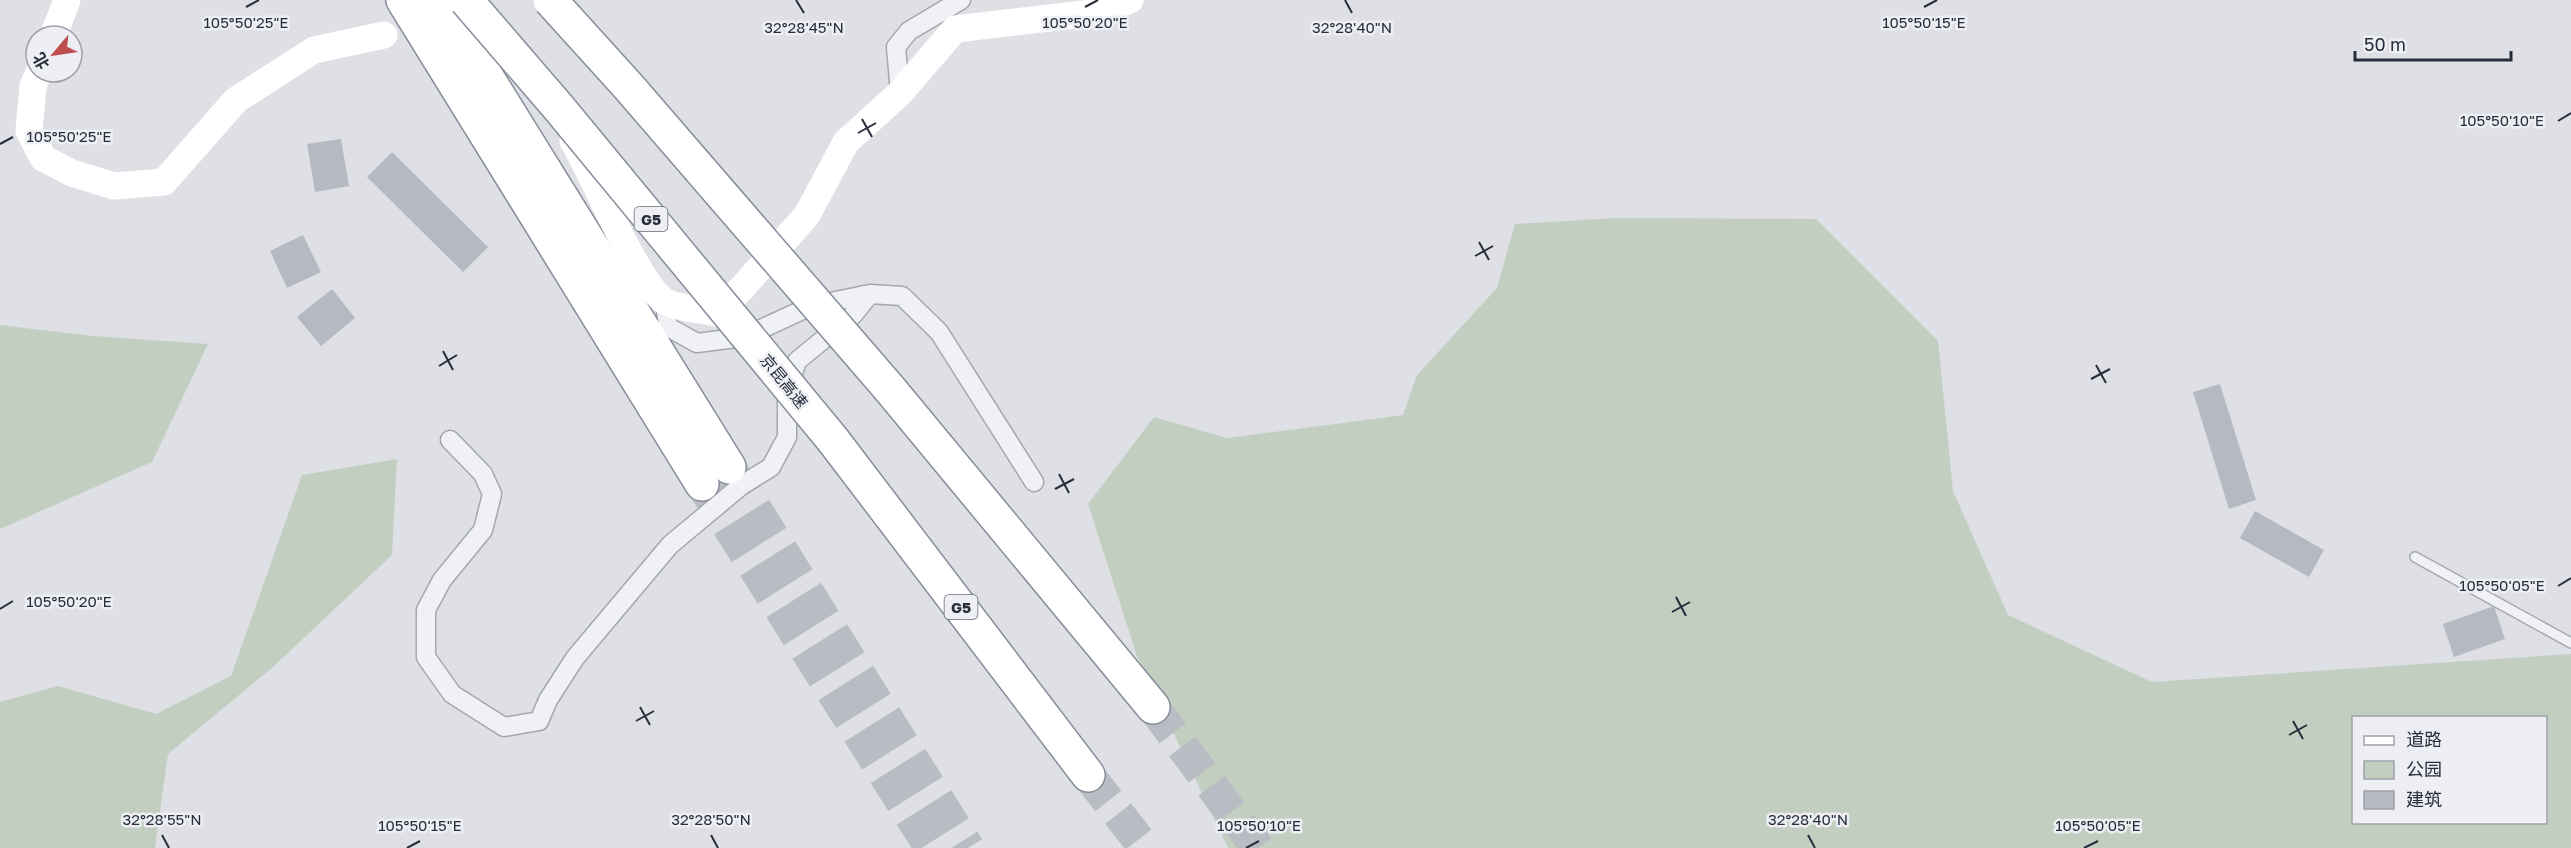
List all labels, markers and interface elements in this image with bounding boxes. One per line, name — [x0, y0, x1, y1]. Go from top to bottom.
text: 105°50'25"E — [204, 13, 288, 31]
text: 105°50'20"E — [1042, 13, 1128, 31]
text: 105°50'15"E — [1882, 13, 1966, 31]
text: 32°28'45"N — [764, 18, 844, 36]
text: 32°28'40"N — [1312, 18, 1392, 36]
north arrow — [24, 24, 84, 84]
scale bar — [2355, 24, 2511, 62]
text: 50 m — [2364, 33, 2406, 55]
text: 北 — [28, 49, 54, 73]
text: 105°50'10"E — [2460, 111, 2544, 129]
text: 105°50'25"E — [27, 127, 111, 145]
road number: G5 — [634, 207, 668, 231]
street label: 京昆高速 — [756, 350, 812, 412]
text: 105°50'05"E — [2459, 576, 2545, 594]
text: 105°50'20"E — [26, 592, 112, 610]
road number: G5 — [944, 595, 978, 619]
legend — [2352, 716, 2547, 824]
text: 道路 — [2406, 728, 2442, 750]
text: 公园 — [2406, 758, 2442, 780]
text: 建筑 — [2406, 788, 2442, 810]
text: 32°28'55"N — [122, 810, 202, 828]
text: 32°28'50"N — [671, 810, 751, 828]
text: 32°28'40"N — [1768, 810, 1848, 828]
text: 105°50'15"E — [378, 816, 462, 834]
text: 105°50'10"E — [1217, 816, 1301, 834]
text: 105°50'05"E — [2055, 816, 2141, 834]

